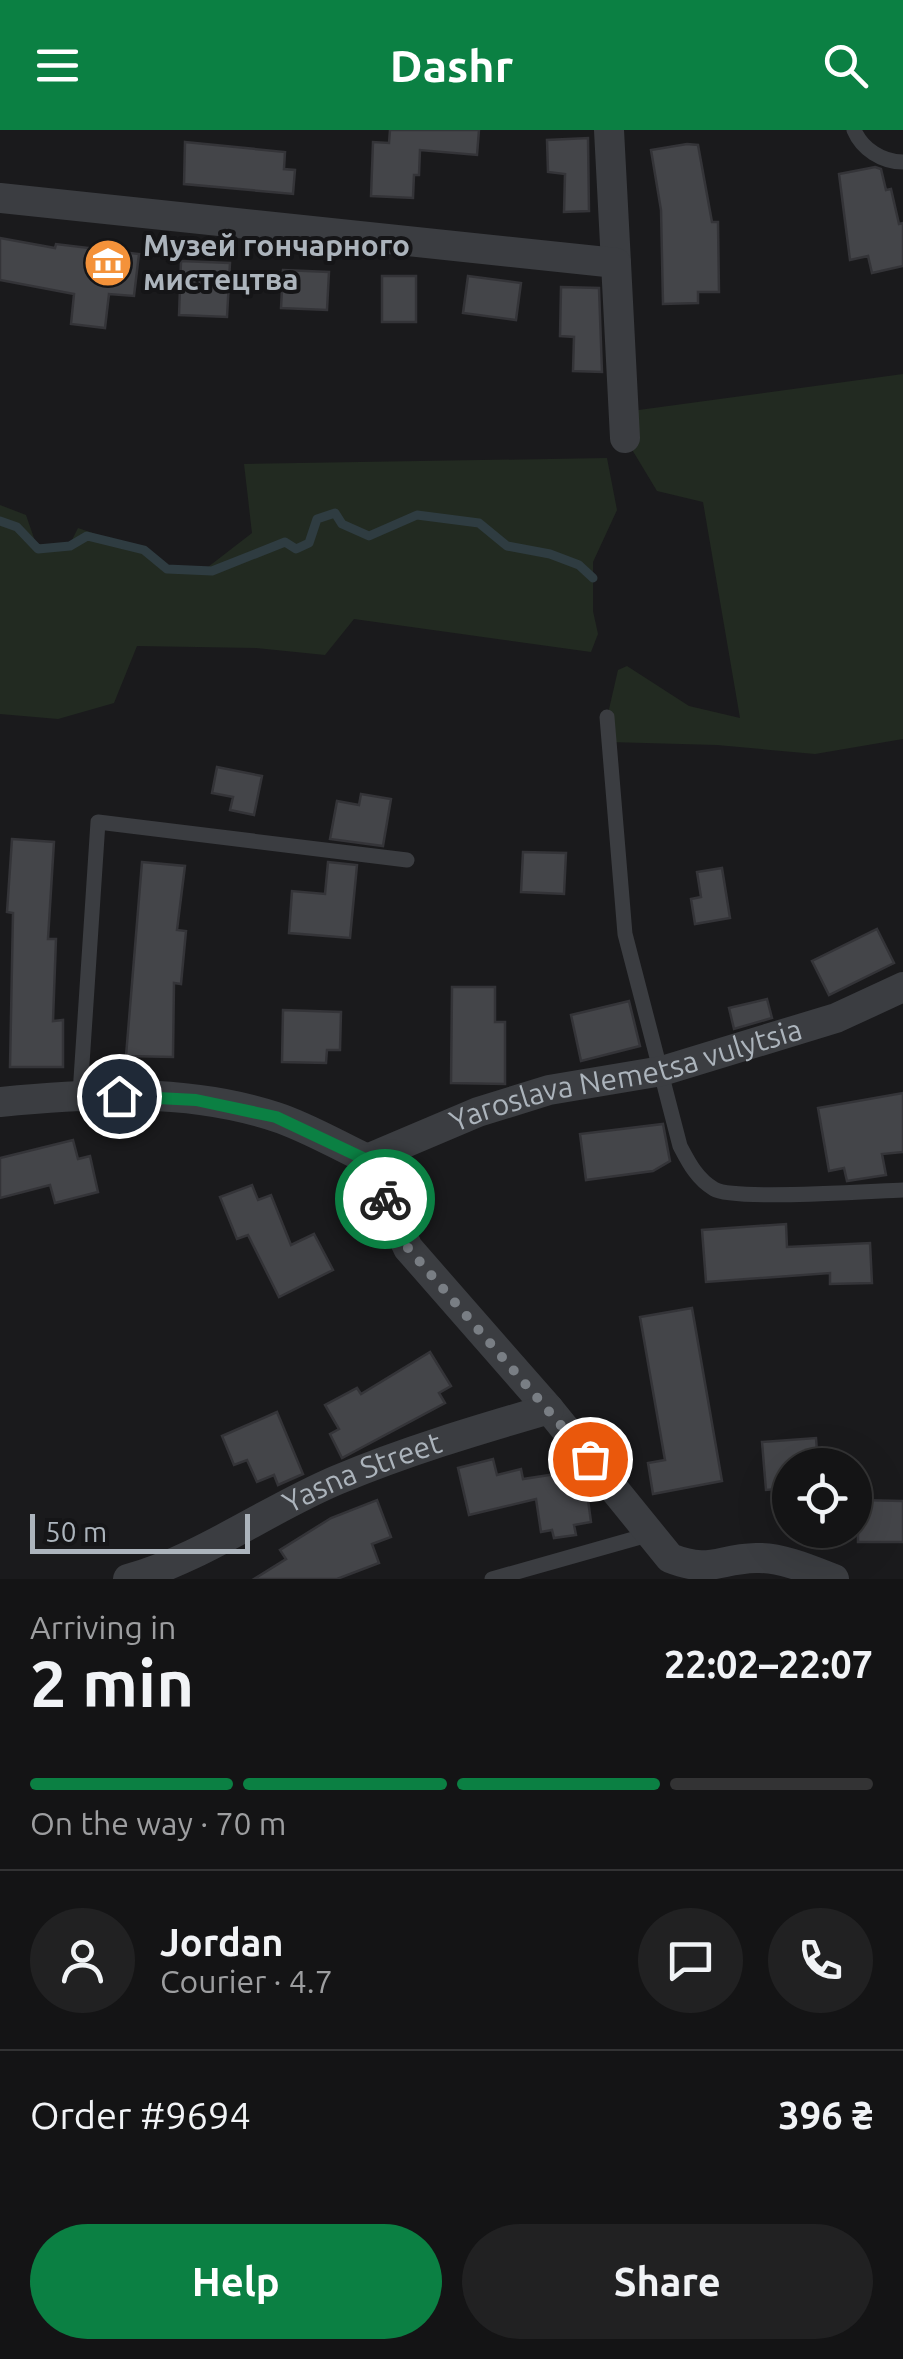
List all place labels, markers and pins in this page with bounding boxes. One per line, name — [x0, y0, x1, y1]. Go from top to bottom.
place label: Музей гончарного мистецтва — [143, 228, 410, 296]
museum icon: Музей гончарного мистецтва — [82, 237, 134, 289]
pin — [77, 1054, 162, 1139]
pin — [548, 1417, 633, 1502]

